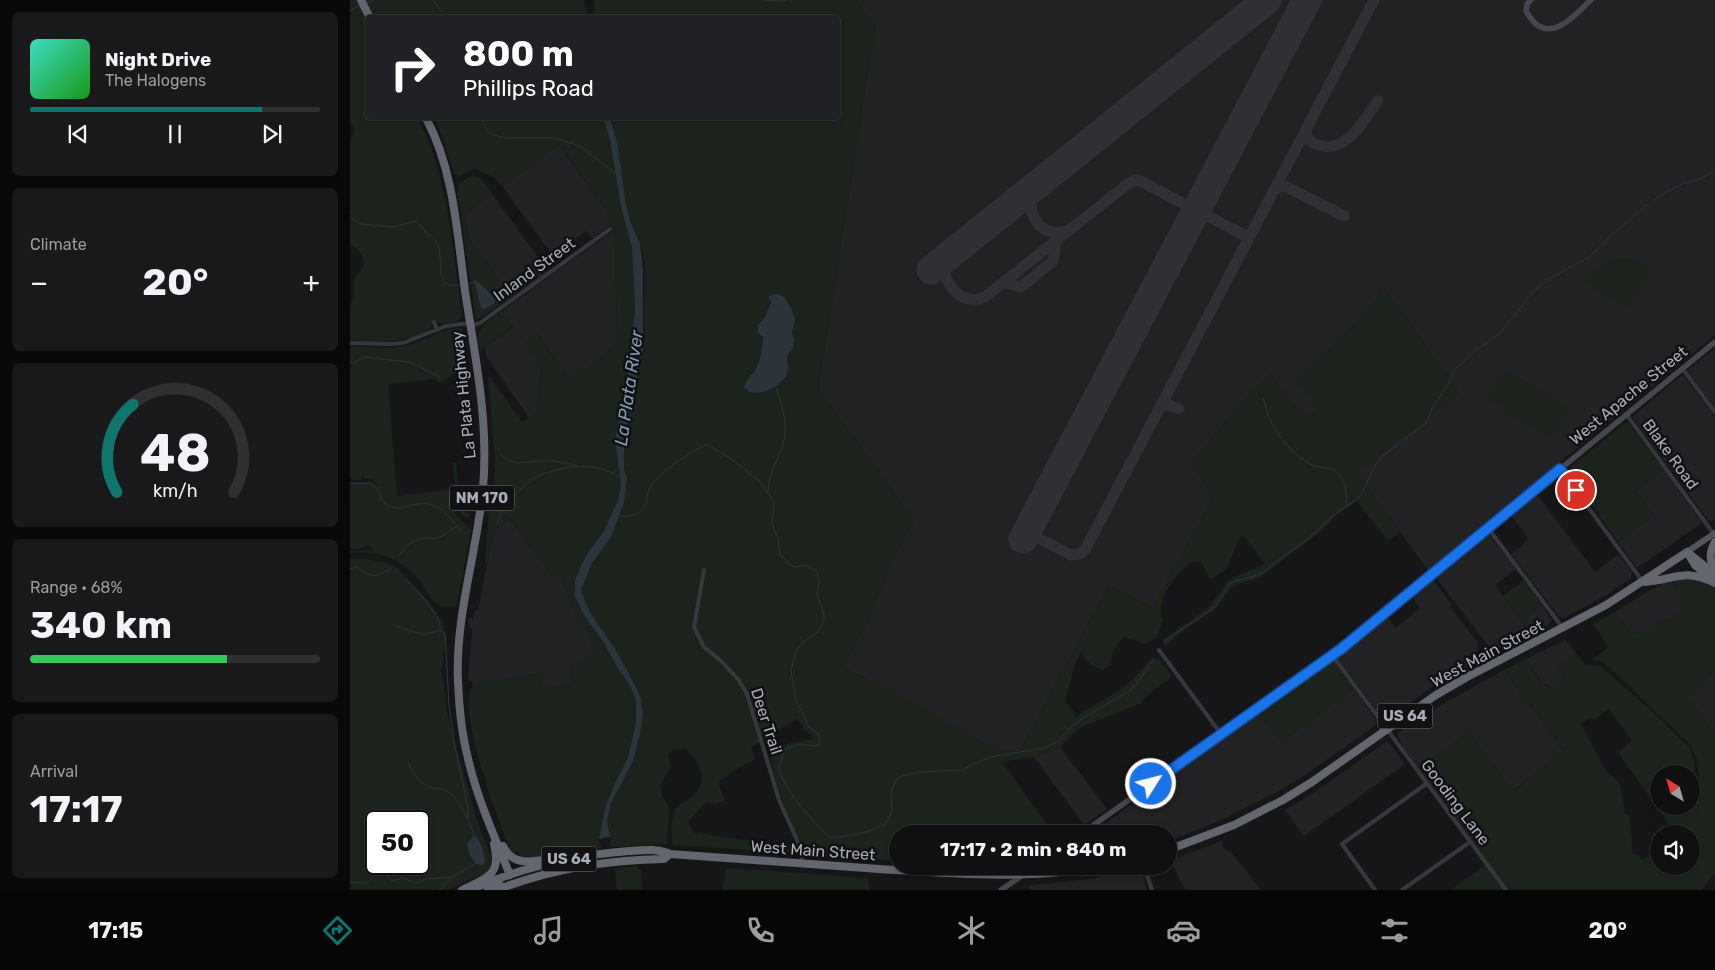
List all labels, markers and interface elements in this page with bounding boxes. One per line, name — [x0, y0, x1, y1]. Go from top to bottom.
text: 800 m — [463, 33, 574, 75]
icon: right — [380, 35, 445, 100]
text: Night Drive — [105, 48, 211, 71]
text: The Halogens — [105, 71, 206, 90]
text: Phillips Road — [463, 75, 594, 102]
icon: previous — [64, 120, 92, 148]
icon: pause — [161, 120, 189, 148]
icon: next — [258, 120, 286, 148]
street label: Inland Street — [490, 233, 579, 305]
text: Climate — [30, 235, 87, 254]
text: 20° — [142, 259, 208, 305]
text: − — [30, 266, 48, 299]
text: + — [303, 266, 320, 299]
water label: La Plata River — [610, 328, 648, 447]
street label: La Plata Highway — [447, 330, 480, 460]
street label: West Apache Street — [1566, 342, 1691, 449]
street label: Blake Road — [1639, 416, 1702, 493]
text: 48 — [140, 422, 210, 484]
pin — [1555, 469, 1597, 511]
icon: arrive — [1562, 476, 1590, 504]
text: km/h — [153, 480, 197, 501]
road number: NM 170 — [450, 486, 514, 510]
text: Range · 68% — [30, 578, 123, 597]
text: 340 km — [30, 602, 172, 648]
street label: West Main Street — [1428, 616, 1547, 691]
street label: Deer Trail — [747, 686, 786, 757]
road number: US 64 — [1378, 704, 1432, 728]
street label: Gooding Lane — [1417, 756, 1494, 849]
position arrow — [1124, 757, 1176, 809]
text: Arrival — [30, 762, 78, 781]
north arrow — [1650, 765, 1700, 815]
map controls — [1650, 765, 1700, 875]
text: 17:17 — [30, 786, 122, 832]
speed limit sign: 50 — [365, 810, 430, 875]
button: sound — [1650, 825, 1700, 875]
street label: West Main Street — [750, 837, 876, 864]
text: 17:17 · 2 min · 840 m — [940, 838, 1126, 861]
road number: US 64 — [542, 846, 596, 872]
icon: directions — [320, 913, 355, 948]
icon: music — [531, 913, 566, 948]
icon: phone — [743, 913, 778, 948]
icon: climate — [954, 913, 989, 948]
icon: car — [1166, 913, 1201, 948]
icon: filters — [1377, 913, 1412, 948]
text: 17:15 — [88, 917, 143, 944]
text: 20° — [1588, 917, 1627, 944]

